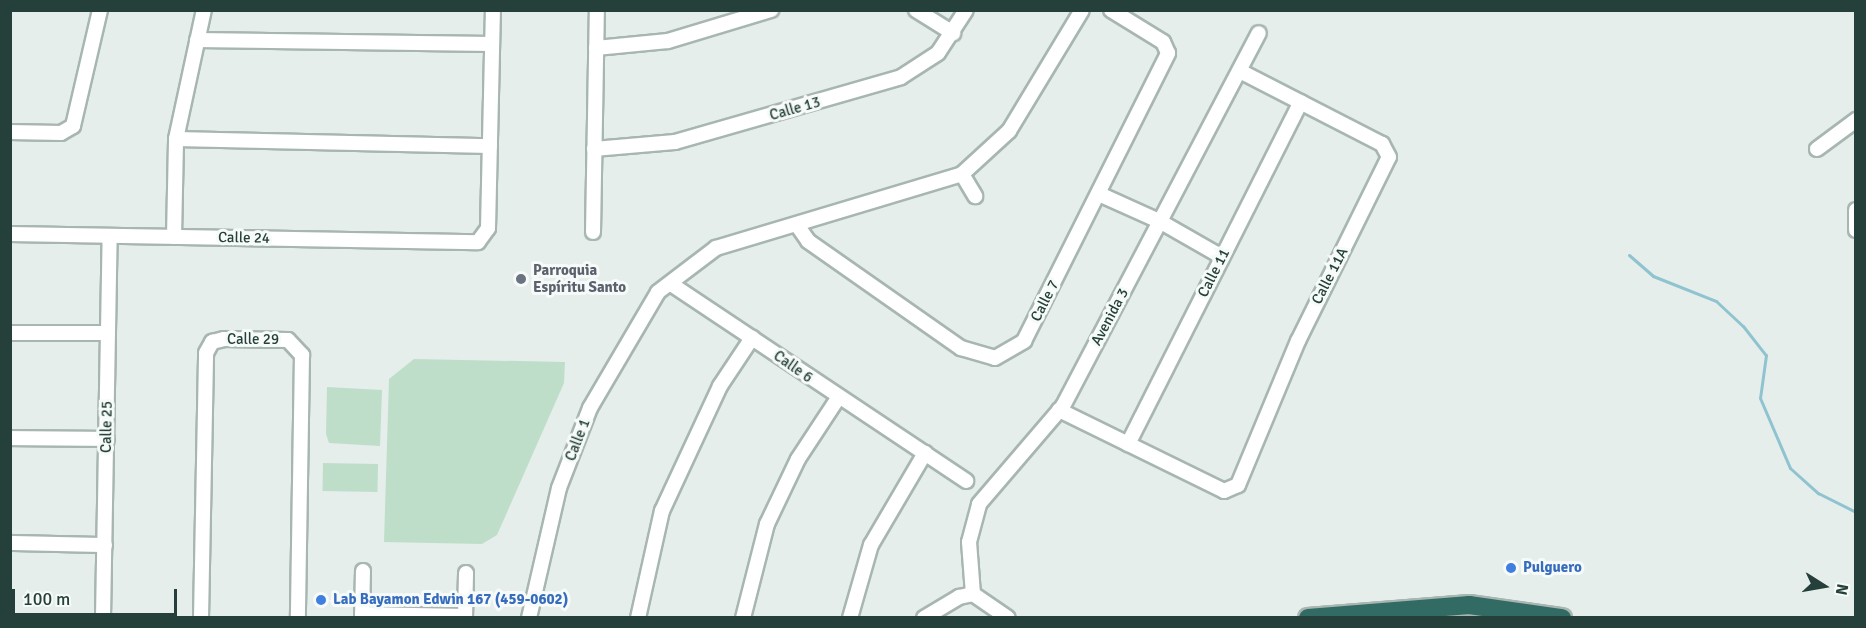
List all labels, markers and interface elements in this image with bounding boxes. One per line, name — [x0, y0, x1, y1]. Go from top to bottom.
street label: Calle 13 — [767, 93, 823, 125]
street label: Calle 24 — [218, 229, 270, 247]
street label: Calle 11A — [1308, 245, 1352, 307]
street label: Calle 11 — [1194, 246, 1234, 300]
place label: Parroquia Espíritu Santo — [533, 261, 626, 296]
marker: Parroquia Espíritu Santo — [514, 272, 528, 286]
street label: Calle 7 — [1027, 277, 1063, 325]
street label: Avenida 3 — [1087, 285, 1133, 349]
street label: Calle 29 — [227, 331, 279, 349]
street label: Calle 6 — [770, 347, 816, 387]
street label: Calle 25 — [98, 401, 116, 453]
street label: Calle 1 — [562, 416, 594, 464]
north arrow — [1794, 556, 1854, 616]
place label: Pulguero — [1523, 559, 1582, 577]
marker: Pulguero — [1504, 561, 1518, 575]
scale bar — [15, 577, 180, 615]
text: N — [1831, 582, 1853, 597]
text: 100 m — [23, 588, 70, 610]
place label: Lab Bayamon Edwin 167 (459-0602) — [333, 591, 568, 609]
marker: Lab Bayamon Edwin 167 (459-0602) — [314, 593, 328, 607]

